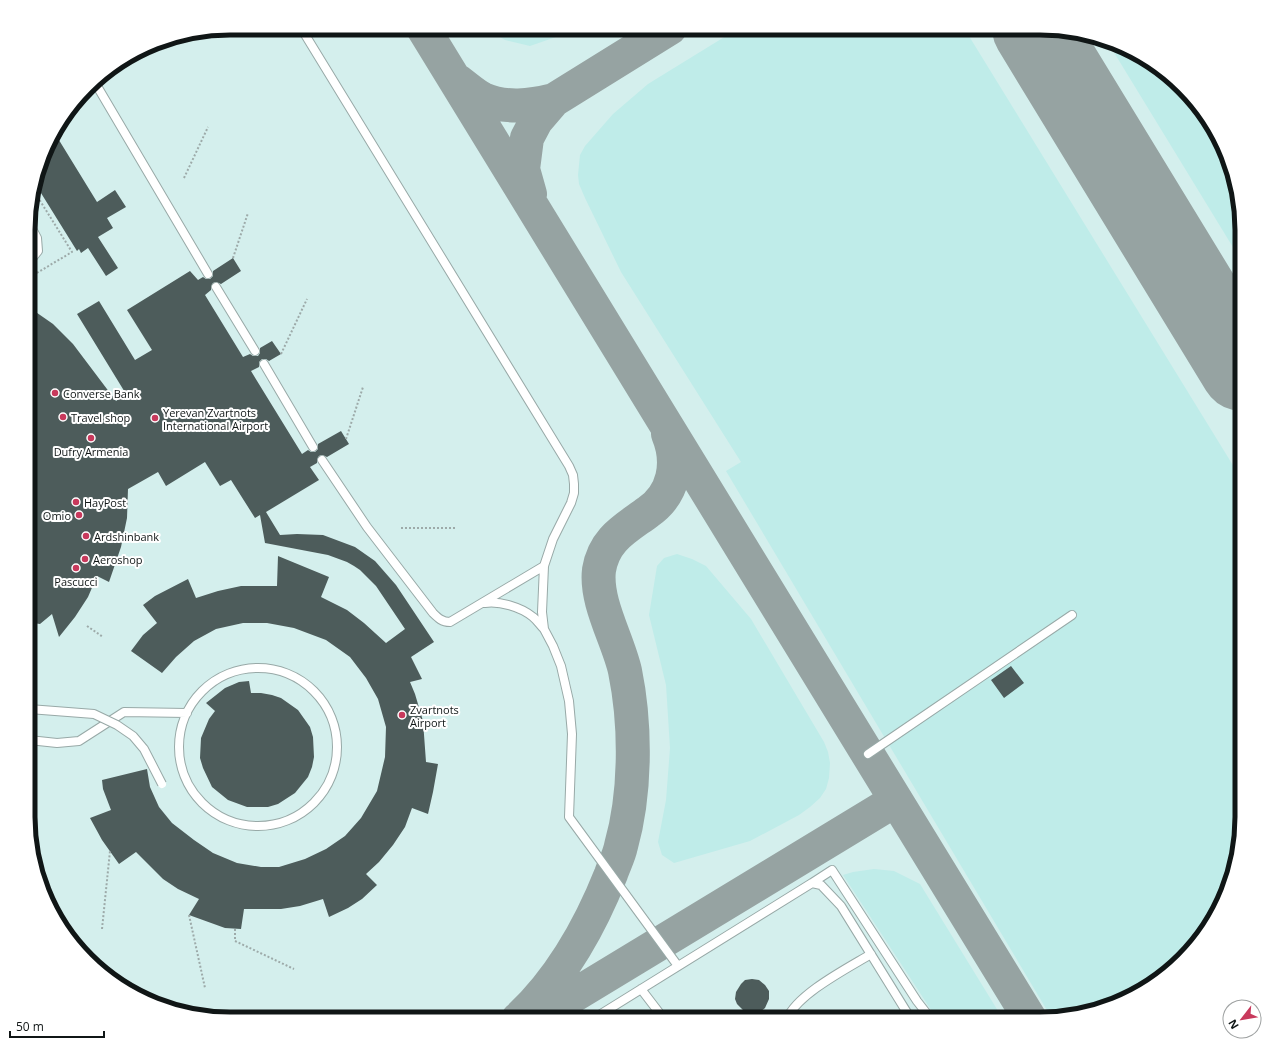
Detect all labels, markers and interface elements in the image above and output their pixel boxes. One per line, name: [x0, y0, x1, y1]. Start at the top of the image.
place label: Converse Bank: [63, 386, 140, 401]
marker: Converse Bank: [50, 388, 60, 398]
place label: Yerevan Zvartnots International Airport: [163, 405, 268, 433]
place label: Travel shop: [71, 410, 131, 425]
marker: Travel shop: [58, 412, 68, 422]
marker: Yerevan Zvartnots International Airport: [150, 413, 160, 423]
marker: Dufry Armenia: [86, 433, 96, 443]
place label: Dufry Armenia: [54, 444, 128, 459]
place label: HayPost: [84, 495, 126, 510]
marker: HayPost: [71, 497, 81, 507]
place label: Omio: [43, 508, 71, 523]
marker: Omio: [74, 510, 84, 520]
place label: Ardshinbank: [94, 529, 159, 544]
marker: Ardshinbank: [81, 531, 91, 541]
place label: Aeroshop: [93, 552, 143, 567]
marker: Aeroshop: [80, 554, 90, 564]
marker: Pascucci: [71, 563, 81, 573]
place label: Pascucci: [54, 574, 98, 589]
place label: Zvartnots Airport: [410, 702, 459, 730]
marker: Zvartnots Airport: [397, 710, 407, 720]
north arrow: [1222, 999, 1262, 1039]
scale bar: [10, 1013, 104, 1039]
text: N: [1224, 1017, 1242, 1032]
text: 50 m: [16, 1018, 44, 1035]

